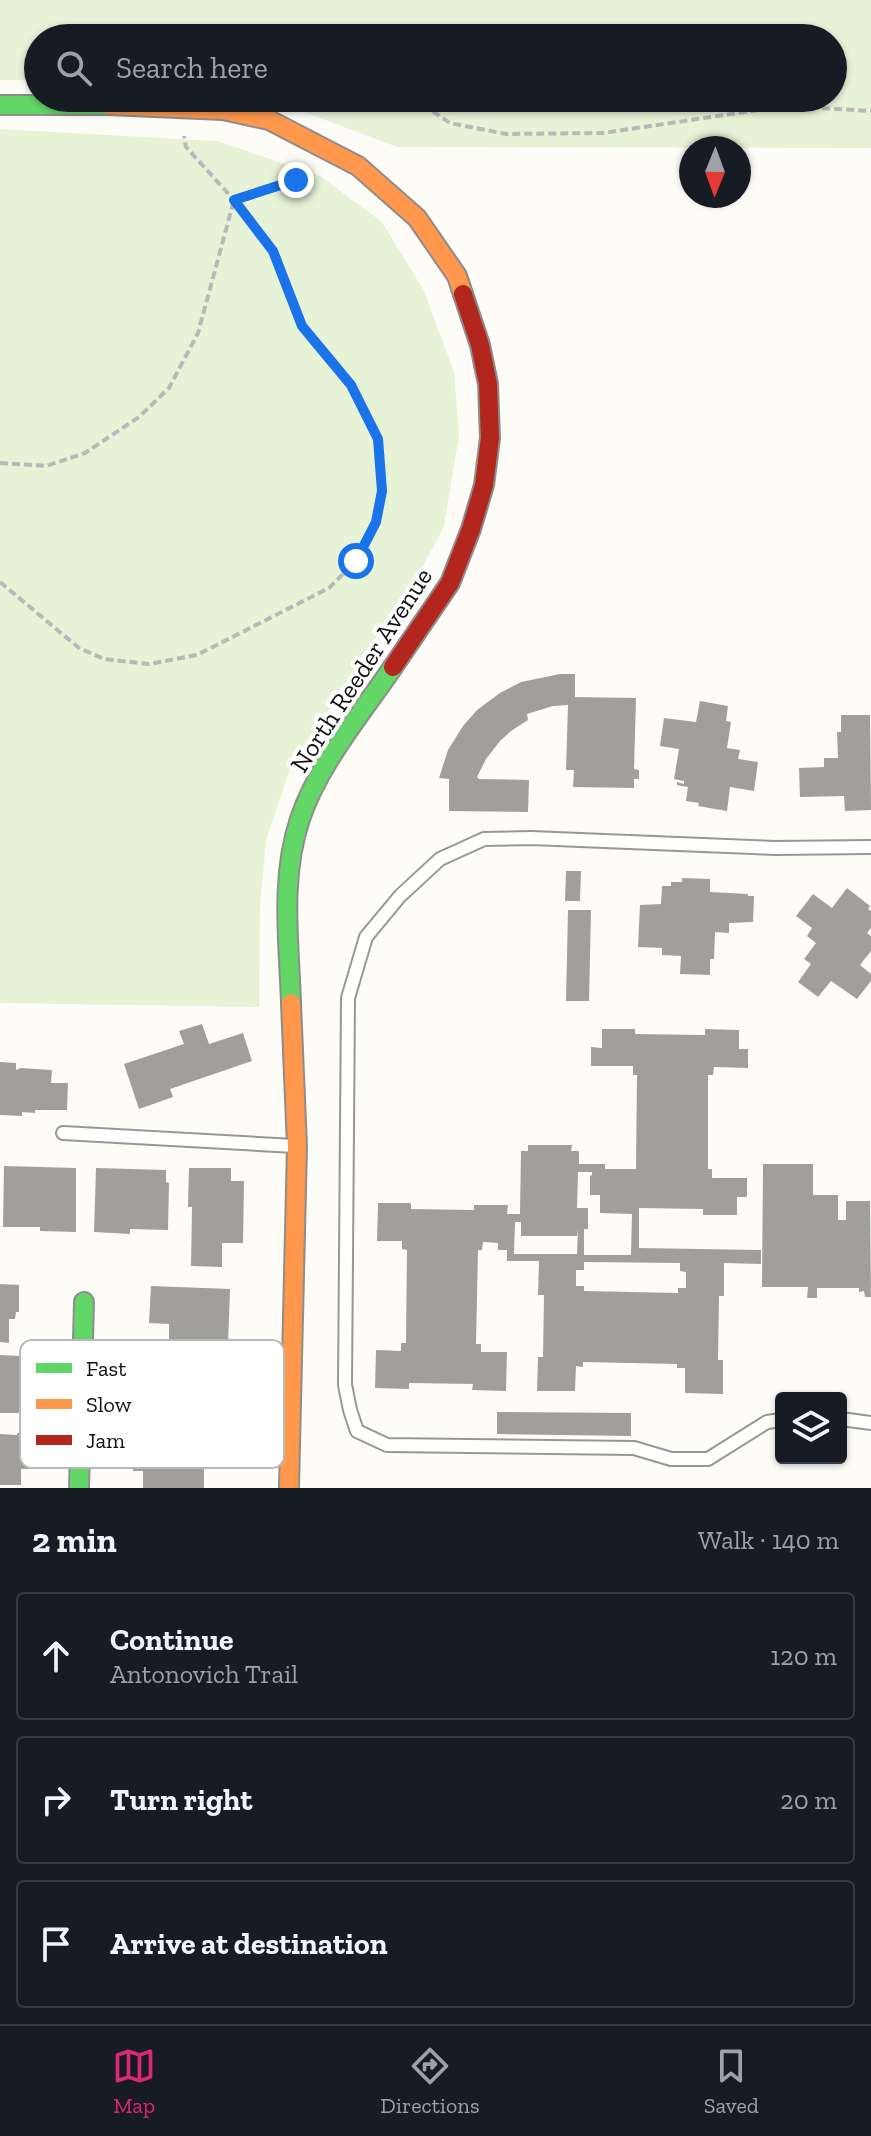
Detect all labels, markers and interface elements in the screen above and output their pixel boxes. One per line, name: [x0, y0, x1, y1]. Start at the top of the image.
search box: [24, 24, 847, 112]
icon: search: [52, 46, 96, 90]
text: Search here: [116, 50, 268, 86]
north arrow: [679, 136, 751, 208]
route end: [278, 162, 314, 198]
route start: [338, 543, 374, 579]
street label: North Reeder Avenue: [283, 562, 439, 778]
legend: [20, 1340, 284, 1468]
text: Fast: [86, 1355, 127, 1382]
text: Slow: [86, 1391, 132, 1418]
map controls: [775, 1392, 847, 1464]
button: layers: [775, 1392, 847, 1464]
text: Jam: [86, 1427, 125, 1454]
text: 2 min: [32, 1520, 117, 1561]
text: Walk · 140 m: [698, 1524, 839, 1556]
text: Continue: [110, 1622, 234, 1658]
icon: ahead: [34, 1634, 78, 1678]
text: 120 m: [770, 1640, 837, 1672]
text: Antonovich Trail: [110, 1658, 298, 1690]
icon: right: [34, 1778, 78, 1822]
text: Turn right: [110, 1782, 252, 1818]
text: 20 m: [780, 1784, 837, 1816]
icon: arrive: [34, 1922, 78, 1966]
text: Arrive at destination: [110, 1926, 387, 1962]
tab: Map: [112, 2044, 156, 2119]
tab: Directions: [380, 2044, 480, 2119]
tab: Saved: [704, 2044, 759, 2119]

